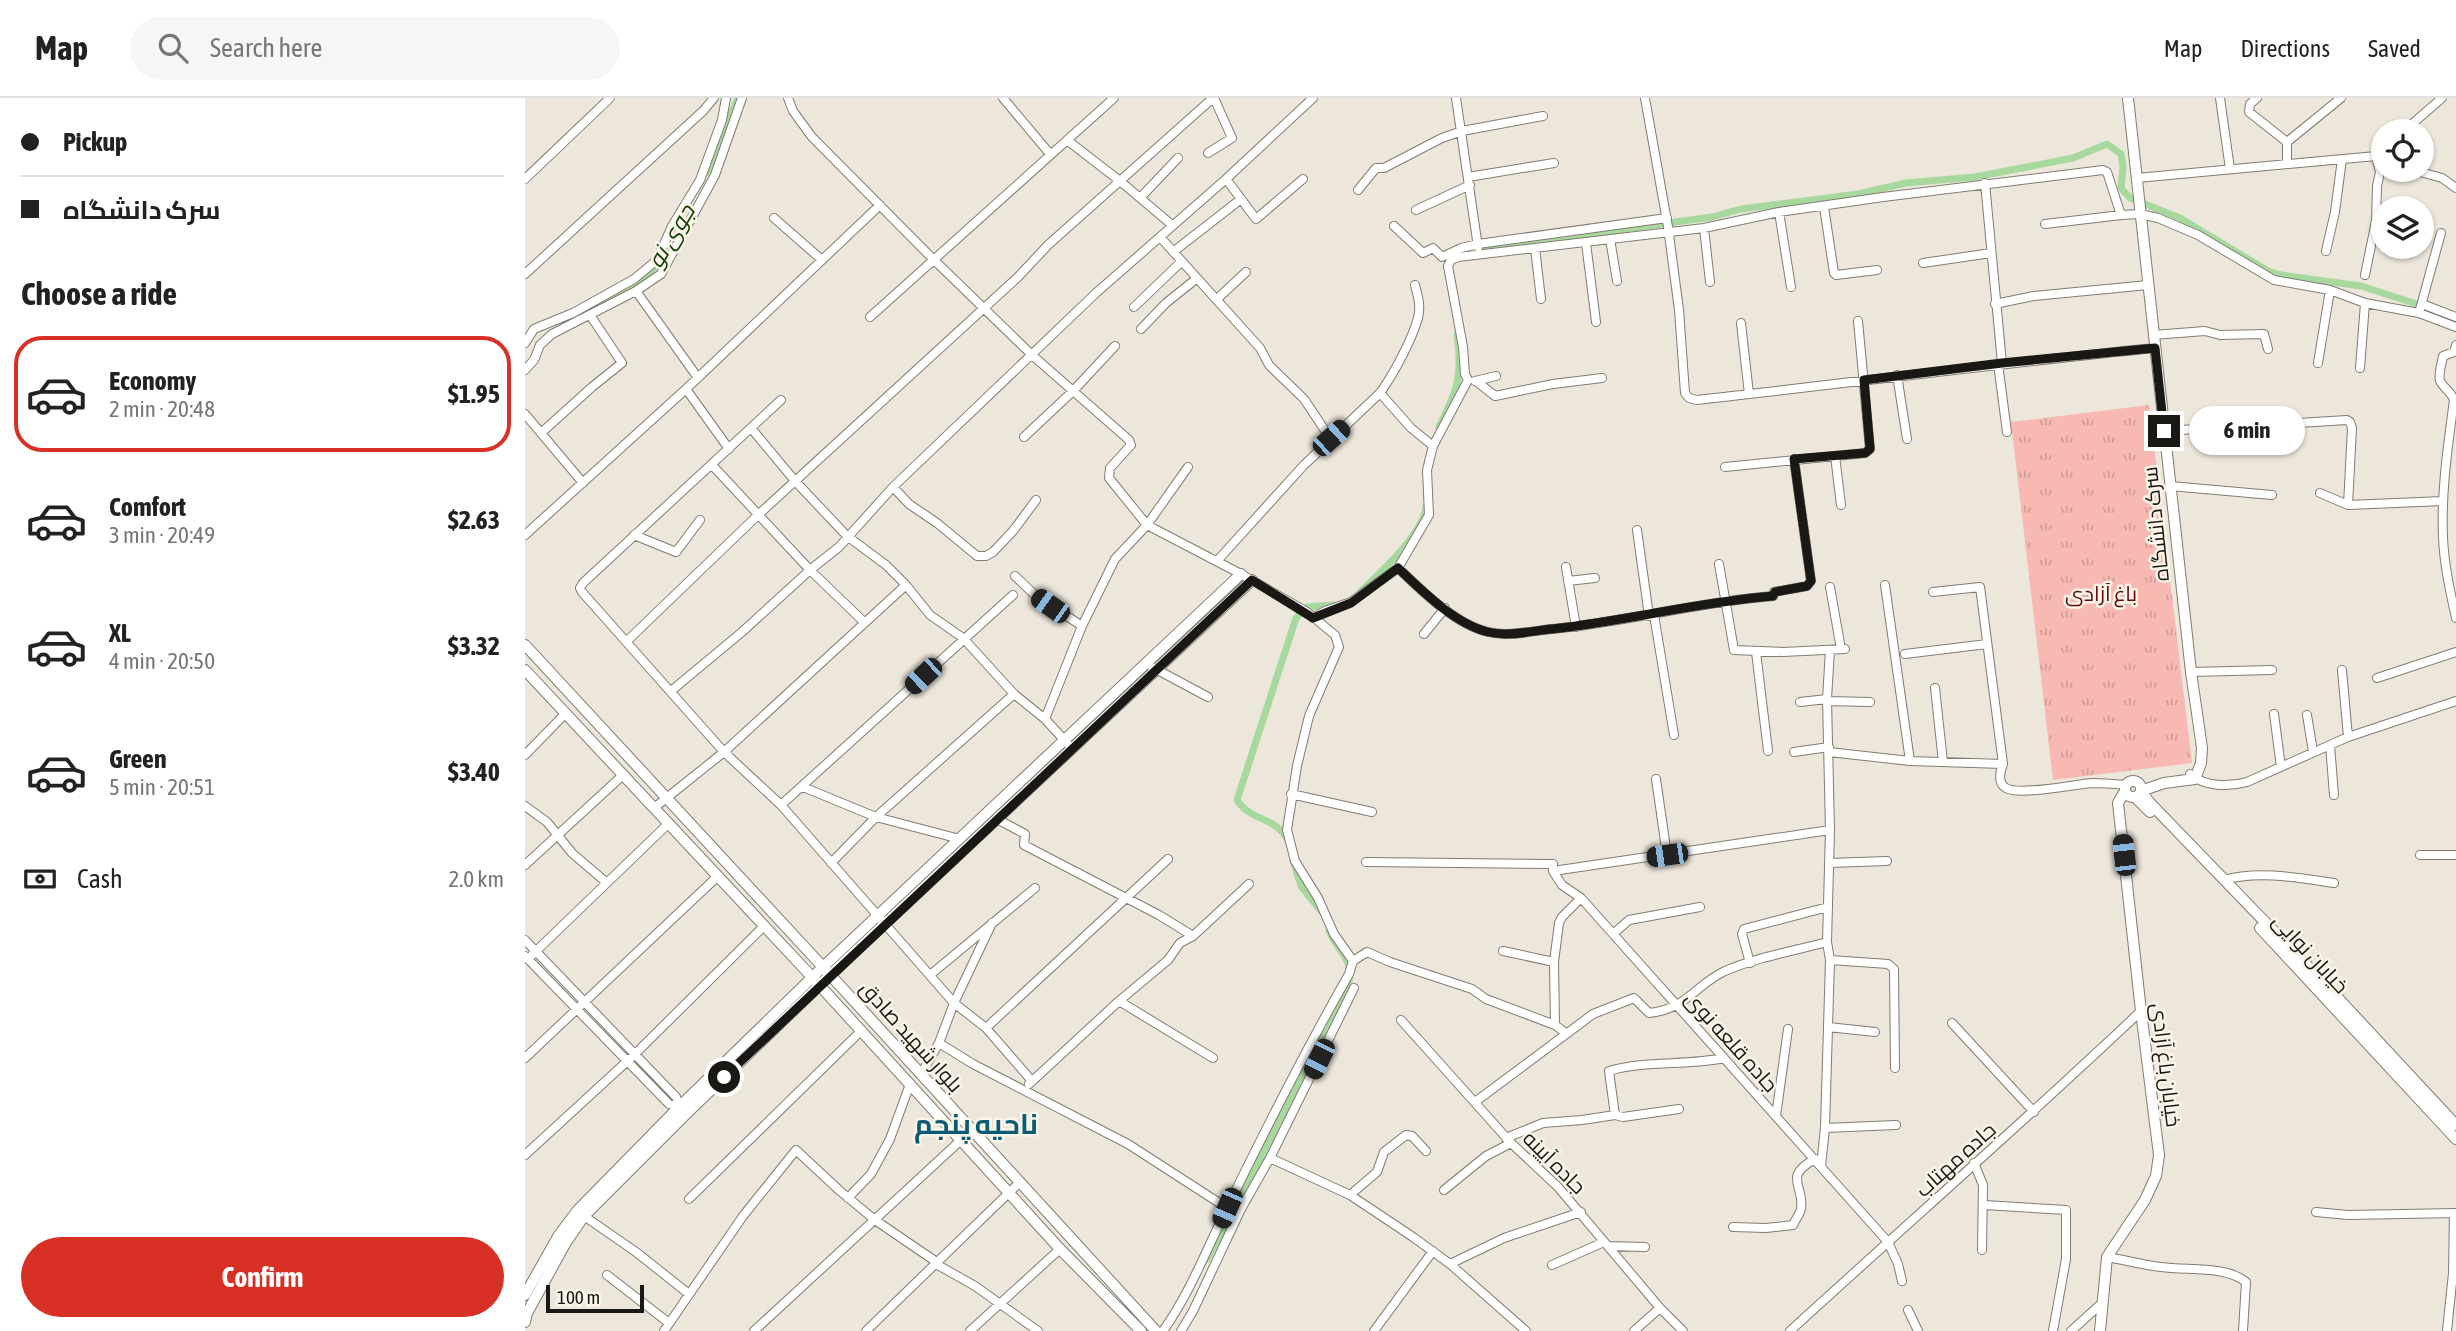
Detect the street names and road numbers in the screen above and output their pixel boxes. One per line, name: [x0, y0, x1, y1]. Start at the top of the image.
street label: سرک دانشگاه: [2137, 465, 2174, 583]
street label: خیابان نوایی: [2267, 908, 2354, 999]
street label: بلوار شهید صادق: [854, 975, 968, 1098]
street label: جاده قلعه نوی: [1679, 986, 1783, 1098]
street label: خیابان باغ آزادی: [2145, 1002, 2187, 1129]
street label: جاده مهتاب: [1910, 1117, 2001, 1203]
street label: جاده آیینه: [1519, 1126, 1591, 1198]

